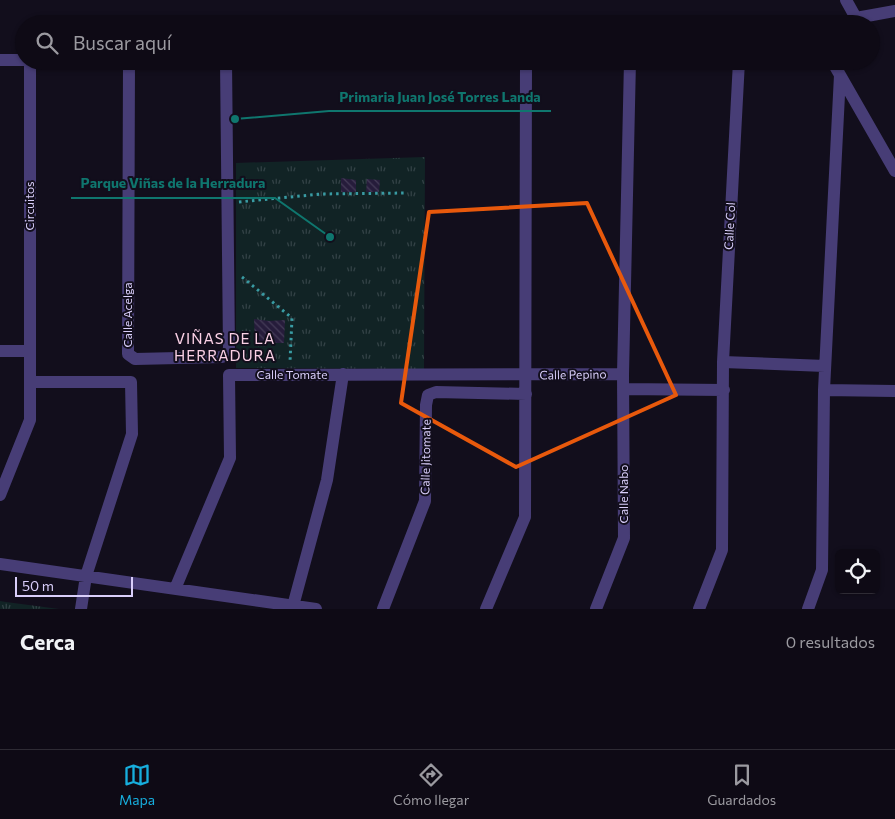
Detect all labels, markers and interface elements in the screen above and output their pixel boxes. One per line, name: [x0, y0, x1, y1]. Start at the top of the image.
search box: [15, 15, 880, 70]
icon: search: [33, 29, 61, 57]
text: Buscar aquí: [73, 31, 172, 54]
callout: Primaria Juan José Torres Landa: [329, 82, 551, 111]
text: Primaria Juan José Torres Landa: [339, 88, 541, 105]
callout: Parque Viñas de la Herradura: [71, 169, 275, 198]
text: Parque Viñas de la Herradura: [81, 174, 265, 191]
street label: Circuitos: [22, 182, 36, 230]
street label: Calle Col: [721, 202, 737, 250]
street label: Calle Acelga: [120, 282, 134, 348]
district label: VIÑAS DE LA HERRADURA: [174, 329, 276, 364]
street label: Calle Pepino: [539, 366, 607, 382]
street label: Calle Tomate: [256, 367, 328, 381]
street label: Calle Jitomate: [417, 419, 434, 495]
street label: Calle Nabo: [616, 465, 630, 523]
map controls: [835, 549, 880, 594]
button: locate: [835, 549, 880, 594]
scale bar: [15, 574, 132, 597]
text: 50 m: [22, 577, 54, 594]
text: Cerca: [20, 629, 75, 654]
text: 0 resultados: [786, 632, 875, 651]
tab: Mapa: [119, 761, 155, 808]
tab: Cómo llegar: [393, 761, 469, 808]
tab: Guardados: [707, 761, 776, 808]

